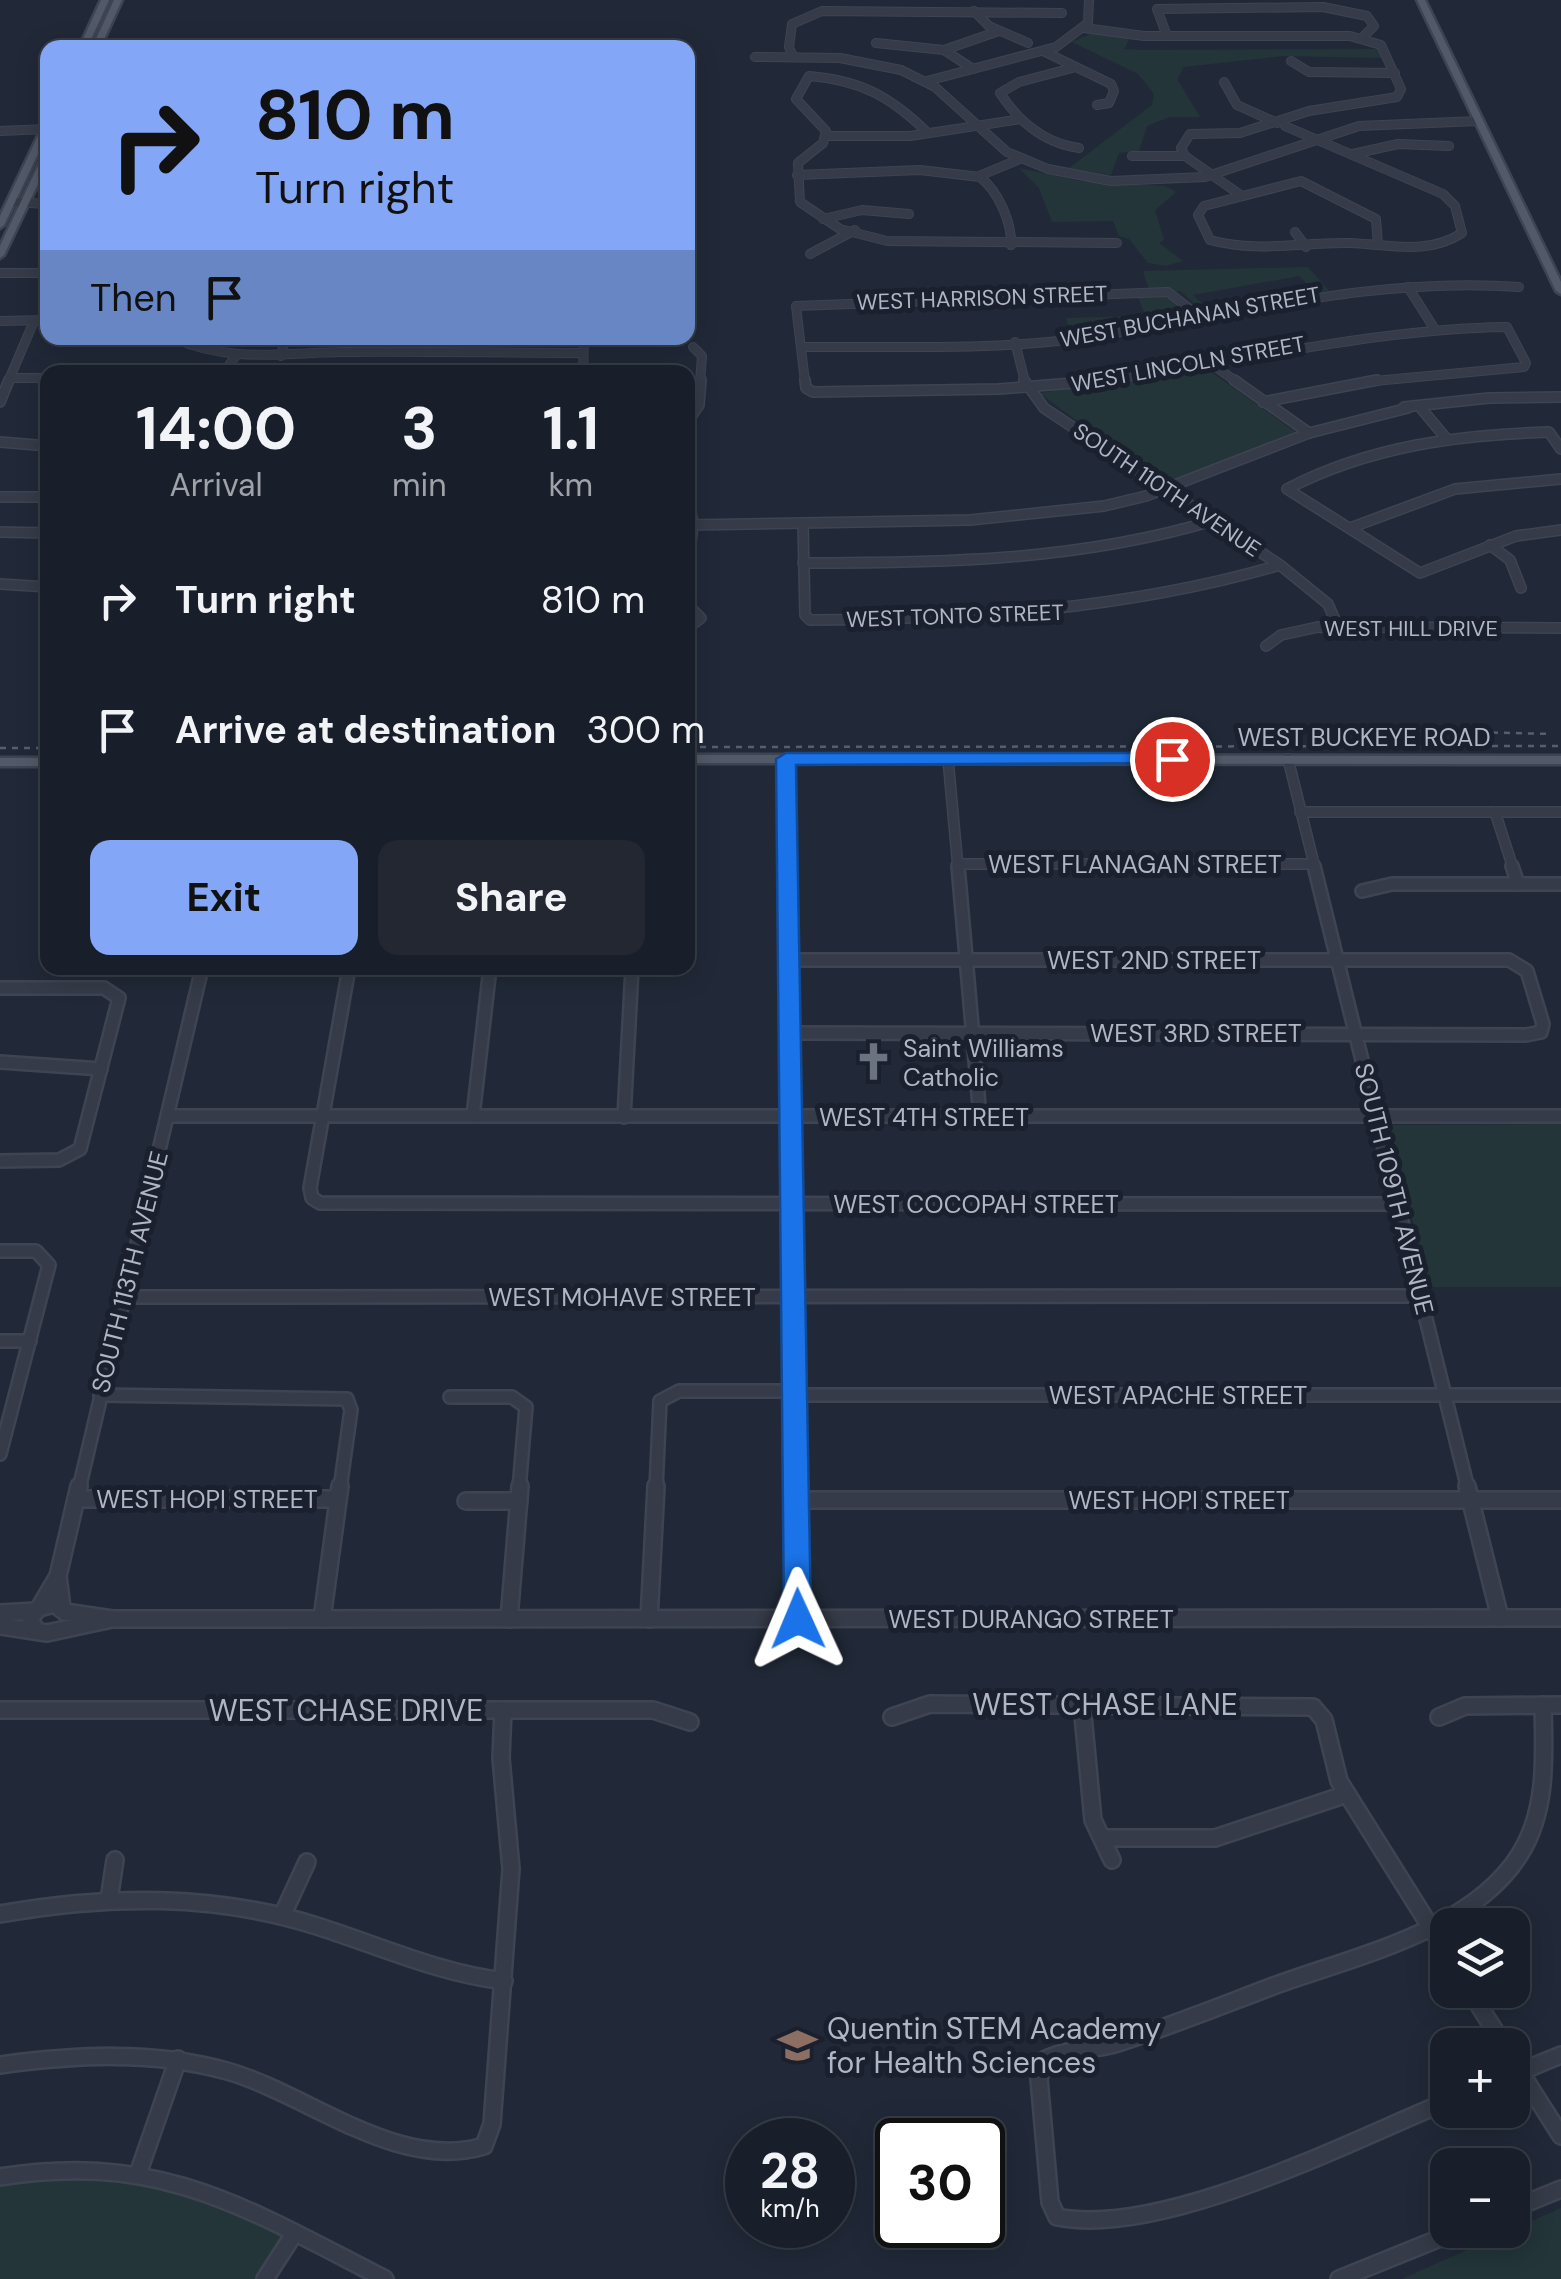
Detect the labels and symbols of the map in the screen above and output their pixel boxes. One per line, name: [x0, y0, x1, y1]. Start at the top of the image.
street label: WEST HARRISON STREET: [856, 279, 1108, 317]
street label: WEST BUCHANAN STREET: [1058, 280, 1322, 354]
street label: WEST LINCOLN STREET: [1069, 329, 1307, 399]
street label: SOUTH 110TH AVENUE: [1068, 416, 1266, 564]
street label: WEST TONTO STREET: [846, 598, 1064, 634]
street label: WEST HILL DRIVE: [1324, 614, 1498, 643]
pin: [1130, 717, 1215, 802]
street label: WEST BUCKEYE ROAD: [1237, 721, 1491, 754]
street label: WEST FLANAGAN STREET: [988, 848, 1282, 881]
street label: WEST 2ND STREET: [1047, 944, 1261, 977]
street label: WEST 3RD STREET: [1090, 1017, 1302, 1050]
place label: Saint Williams Catholic: [903, 1032, 1064, 1094]
church icon: Saint Williams Catholic: [852, 1041, 894, 1083]
street label: SOUTH 109TH AVENUE: [1347, 1060, 1441, 1318]
street label: WEST 4TH STREET: [819, 1101, 1029, 1134]
street label: SOUTH 113TH AVENUE: [84, 1148, 176, 1396]
street label: WEST COCOPAH STREET: [833, 1188, 1119, 1221]
street label: WEST MOHAVE STREET: [488, 1281, 756, 1314]
street label: WEST APACHE STREET: [1049, 1379, 1307, 1412]
street label: WEST HOPI STREET: [96, 1483, 318, 1516]
street label: WEST HOPI STREET: [1068, 1484, 1290, 1517]
position arrow: [746, 1567, 850, 1671]
street label: WEST DURANGO STREET: [888, 1603, 1174, 1636]
street label: WEST CHASE LANE: [972, 1685, 1238, 1724]
street label: WEST CHASE DRIVE: [209, 1691, 483, 1730]
place label: Quentin STEM Academy for Health Sciences: [827, 2009, 1161, 2082]
school or university icon: Quentin STEM Academy for Health Sciences: [776, 2024, 818, 2066]
speed limit sign: 30: [875, 2118, 1005, 2248]

